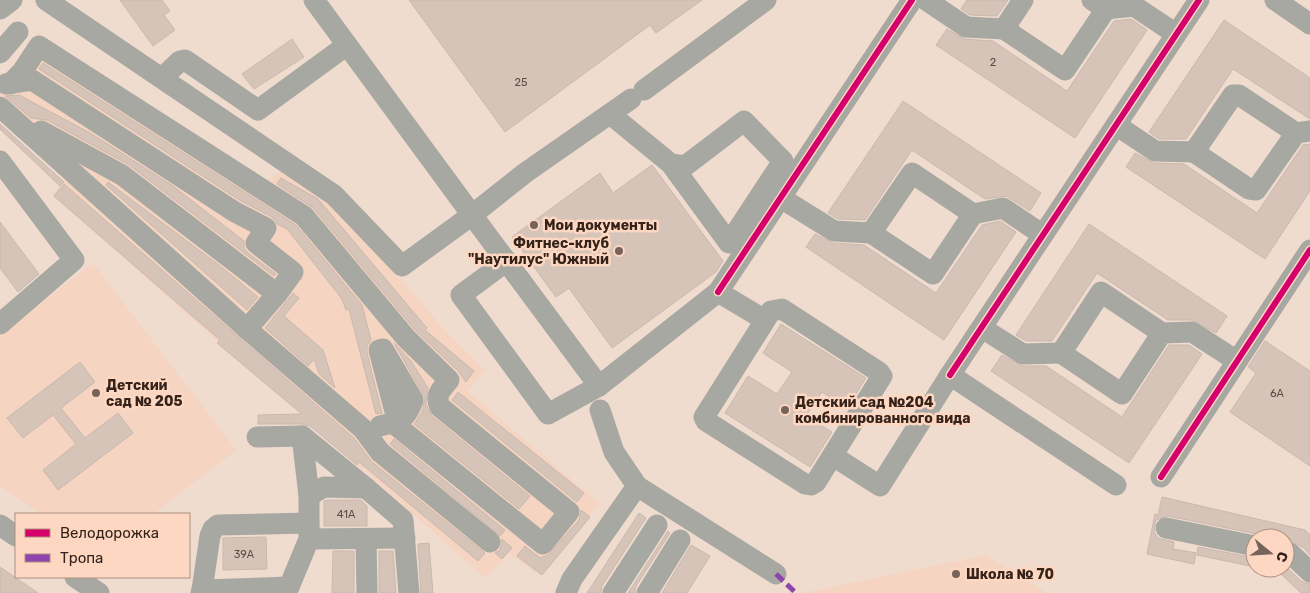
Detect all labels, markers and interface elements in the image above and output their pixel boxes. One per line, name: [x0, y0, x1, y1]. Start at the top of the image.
house number: 2: [990, 56, 996, 69]
house number: 25: [515, 76, 528, 89]
place label: Мои документы: [544, 217, 657, 234]
marker: Мои документы: [528, 219, 540, 231]
place label: Фитнес-клуб "Наутилус" Южный: [468, 235, 609, 268]
marker: Фитнес-клуб "Наутилус" Южный: [613, 245, 625, 257]
place label: Детский сад № 205: [106, 377, 182, 410]
marker: Детский сад № 205: [90, 387, 102, 399]
house number: 6А: [1270, 387, 1285, 400]
place label: Детский сад №204 комбинированного вида: [795, 394, 971, 427]
marker: Детский сад №204 комбинированного вида: [779, 404, 791, 416]
house number: 41А: [337, 508, 356, 521]
legend: [15, 513, 190, 578]
text: Велодорожка: [60, 524, 159, 542]
north arrow: [1245, 528, 1295, 578]
house number: 39А: [234, 548, 255, 561]
text: Тропа: [60, 549, 103, 567]
text: С: [1272, 550, 1291, 564]
place label: Школа № 70: [966, 566, 1054, 583]
marker: Школа № 70: [950, 568, 962, 580]

